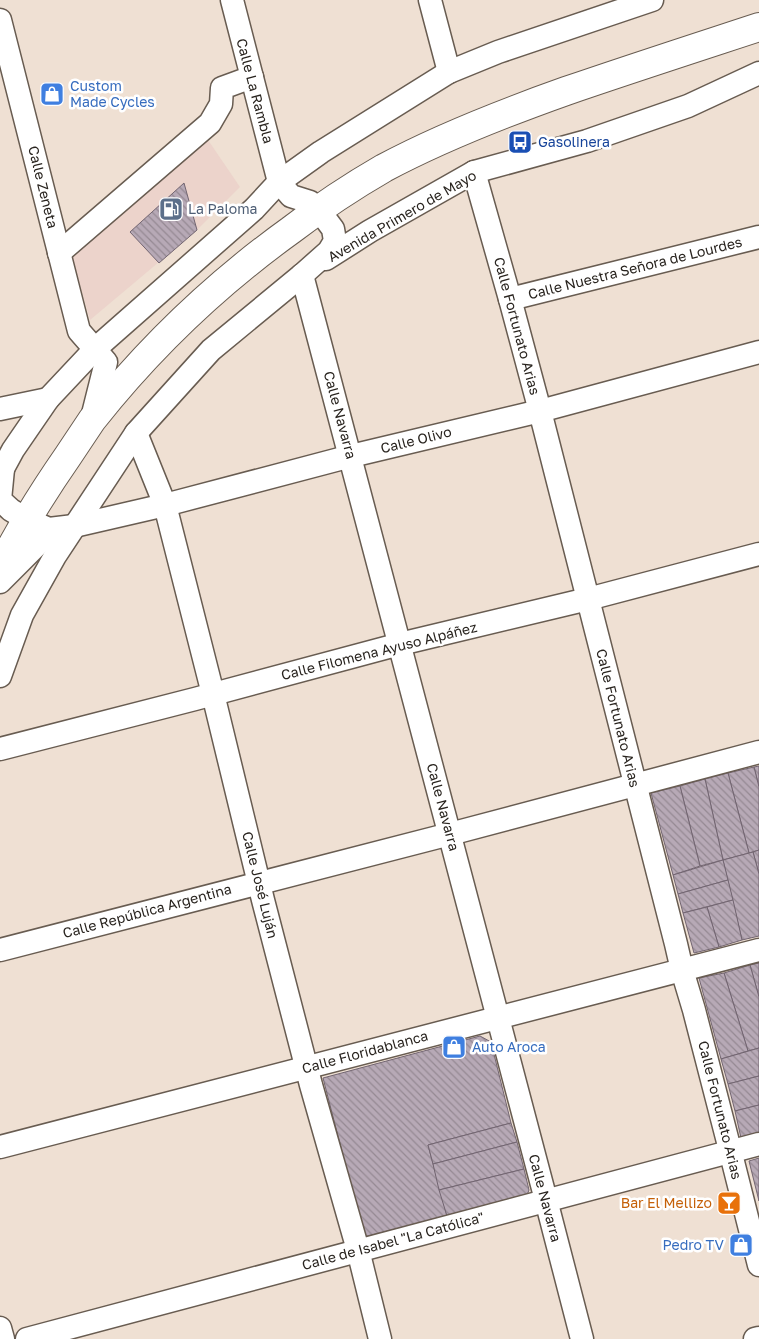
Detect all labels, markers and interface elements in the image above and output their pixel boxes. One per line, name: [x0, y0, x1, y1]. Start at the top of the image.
street label: Calle La Rambla: [233, 36, 278, 145]
place label: Custom Made Cycles: [70, 77, 155, 110]
shop icon: Custom Made Cycles: [39, 81, 65, 107]
bus stop icon: Gasolinera: [507, 129, 533, 155]
place label: Gasolinera: [538, 133, 610, 150]
street label: Calle Zeneta: [25, 144, 62, 230]
street label: Avenida Primero de Mayo: [325, 166, 479, 265]
fuel station icon: La Paloma: [158, 196, 184, 222]
place label: La Paloma: [188, 200, 258, 217]
street label: Calle Nuestra Señora de Lourdes: [526, 233, 744, 302]
street label: Calle Fortunato Arias: [491, 255, 544, 397]
street label: Calle Navarra: [321, 369, 360, 461]
street label: Calle Olivo: [379, 423, 453, 457]
street label: Calle Filomena Ayuso Alpáñez: [279, 618, 479, 683]
street label: Calle Fortunato Arias: [593, 647, 644, 789]
street label: Calle Navarra: [424, 761, 463, 853]
street label: Calle José Luján: [239, 830, 282, 940]
street label: Calle República Argentina: [61, 880, 233, 941]
street label: Calle Floridablanca: [300, 1027, 430, 1077]
shop icon: Auto Aroca: [441, 1034, 467, 1060]
place label: Auto Aroca: [472, 1038, 546, 1055]
street label: Calle Fortunato Arias: [695, 1039, 746, 1181]
street label: Calle Navarra: [526, 1152, 565, 1244]
bar icon: Bar El Mellizo: [716, 1190, 742, 1216]
place label: Bar El Mellizo: [621, 1194, 712, 1211]
street label: Calle de Isabel "La Católica": [300, 1208, 486, 1273]
shop icon: Pedro TV: [728, 1232, 754, 1258]
place label: Pedro TV: [663, 1236, 725, 1253]

